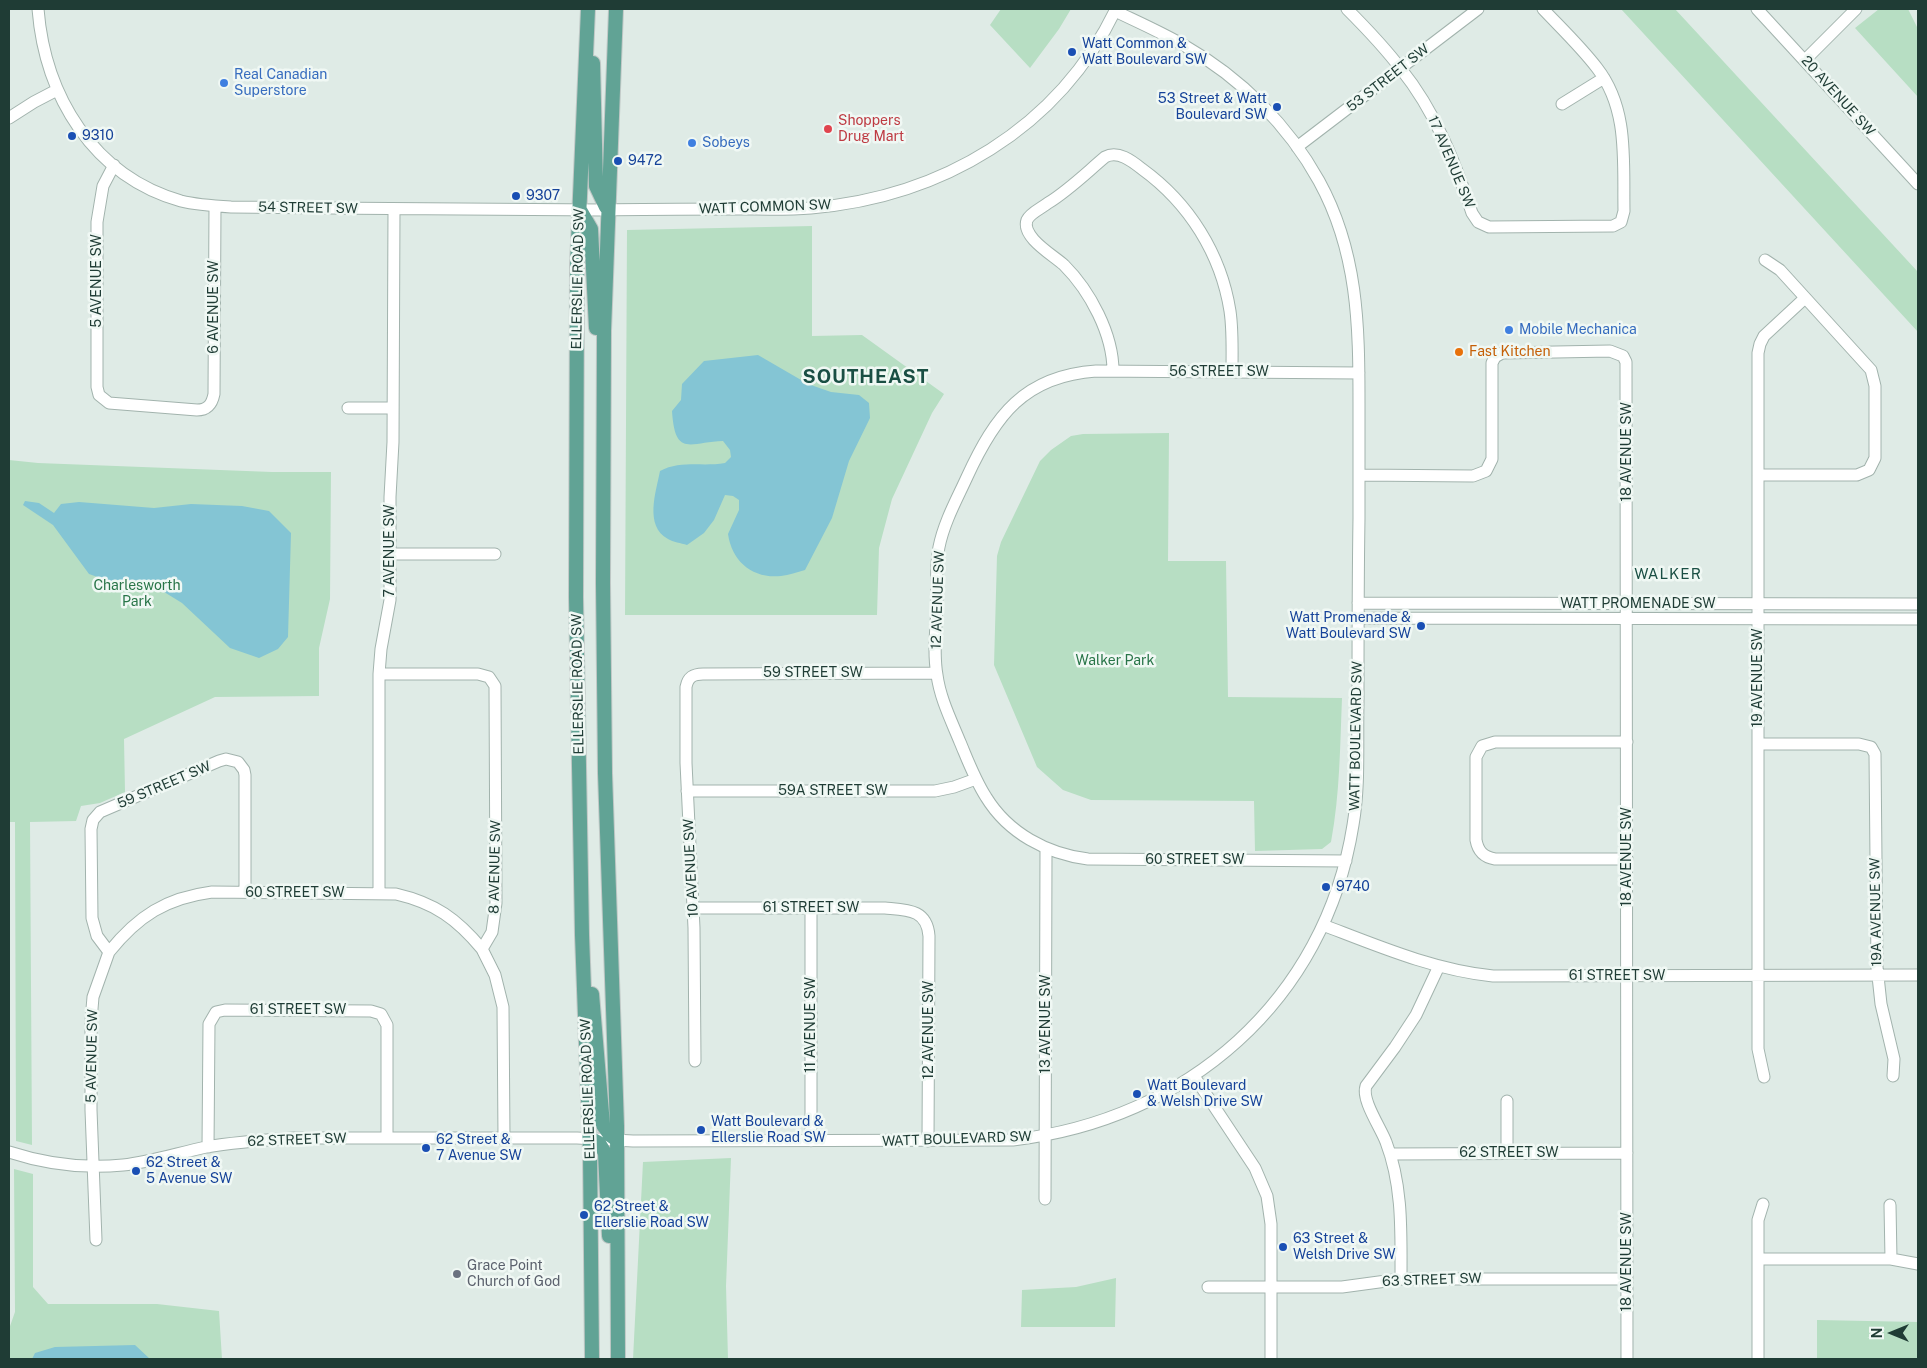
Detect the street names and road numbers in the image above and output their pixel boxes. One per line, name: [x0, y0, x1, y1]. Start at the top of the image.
street label: 53 STREET SW: [1343, 41, 1433, 115]
street label: 20 AVENUE SW: [1798, 53, 1878, 139]
street label: 17 AVENUE SW: [1424, 113, 1478, 211]
street label: WATT COMMON SW: [699, 196, 831, 218]
street label: 54 STREET SW: [258, 199, 358, 217]
street label: ELLERSLIE ROAD SW: [568, 208, 588, 350]
street label: 5 AVENUE SW: [89, 234, 105, 328]
street label: 6 AVENUE SW: [206, 260, 222, 354]
street label: 56 STREET SW: [1169, 364, 1269, 380]
street label: 18 AVENUE SW: [1619, 402, 1635, 502]
street label: 7 AVENUE SW: [382, 504, 398, 598]
street label: 12 AVENUE SW: [928, 550, 948, 650]
street label: WATT PROMENADE SW: [1560, 596, 1716, 612]
street label: ELLERSLIE ROAD SW: [568, 613, 588, 755]
street label: 19 AVENUE SW: [1750, 628, 1766, 728]
street label: WATT BOULEVARD SW: [1346, 661, 1366, 811]
street label: 59 STREET SW: [763, 665, 863, 681]
street label: 59 STREET SW: [115, 758, 213, 812]
street label: 59A STREET SW: [778, 783, 888, 799]
street label: 18 AVENUE SW: [1619, 807, 1635, 907]
street label: 10 AVENUE SW: [680, 818, 702, 918]
street label: 8 AVENUE SW: [486, 820, 504, 914]
street label: 60 STREET SW: [1145, 852, 1245, 868]
street label: 19A AVENUE SW: [1867, 857, 1885, 967]
street label: 60 STREET SW: [245, 885, 345, 901]
street label: 61 STREET SW: [763, 900, 859, 916]
street label: 61 STREET SW: [1569, 968, 1665, 984]
street label: 13 AVENUE SW: [1038, 974, 1054, 1074]
street label: 11 AVENUE SW: [803, 977, 819, 1073]
street label: 12 AVENUE SW: [921, 981, 937, 1079]
street label: 61 STREET SW: [250, 1002, 346, 1018]
street label: 5 AVENUE SW: [83, 1009, 101, 1103]
street label: ELLERSLIE ROAD SW: [577, 1018, 599, 1160]
street label: WATT BOULEVARD SW: [882, 1128, 1032, 1150]
street label: 62 STREET SW: [247, 1130, 347, 1150]
street label: 62 STREET SW: [1459, 1145, 1559, 1161]
street label: 18 AVENUE SW: [1619, 1212, 1635, 1312]
street label: 63 STREET SW: [1382, 1270, 1482, 1290]

